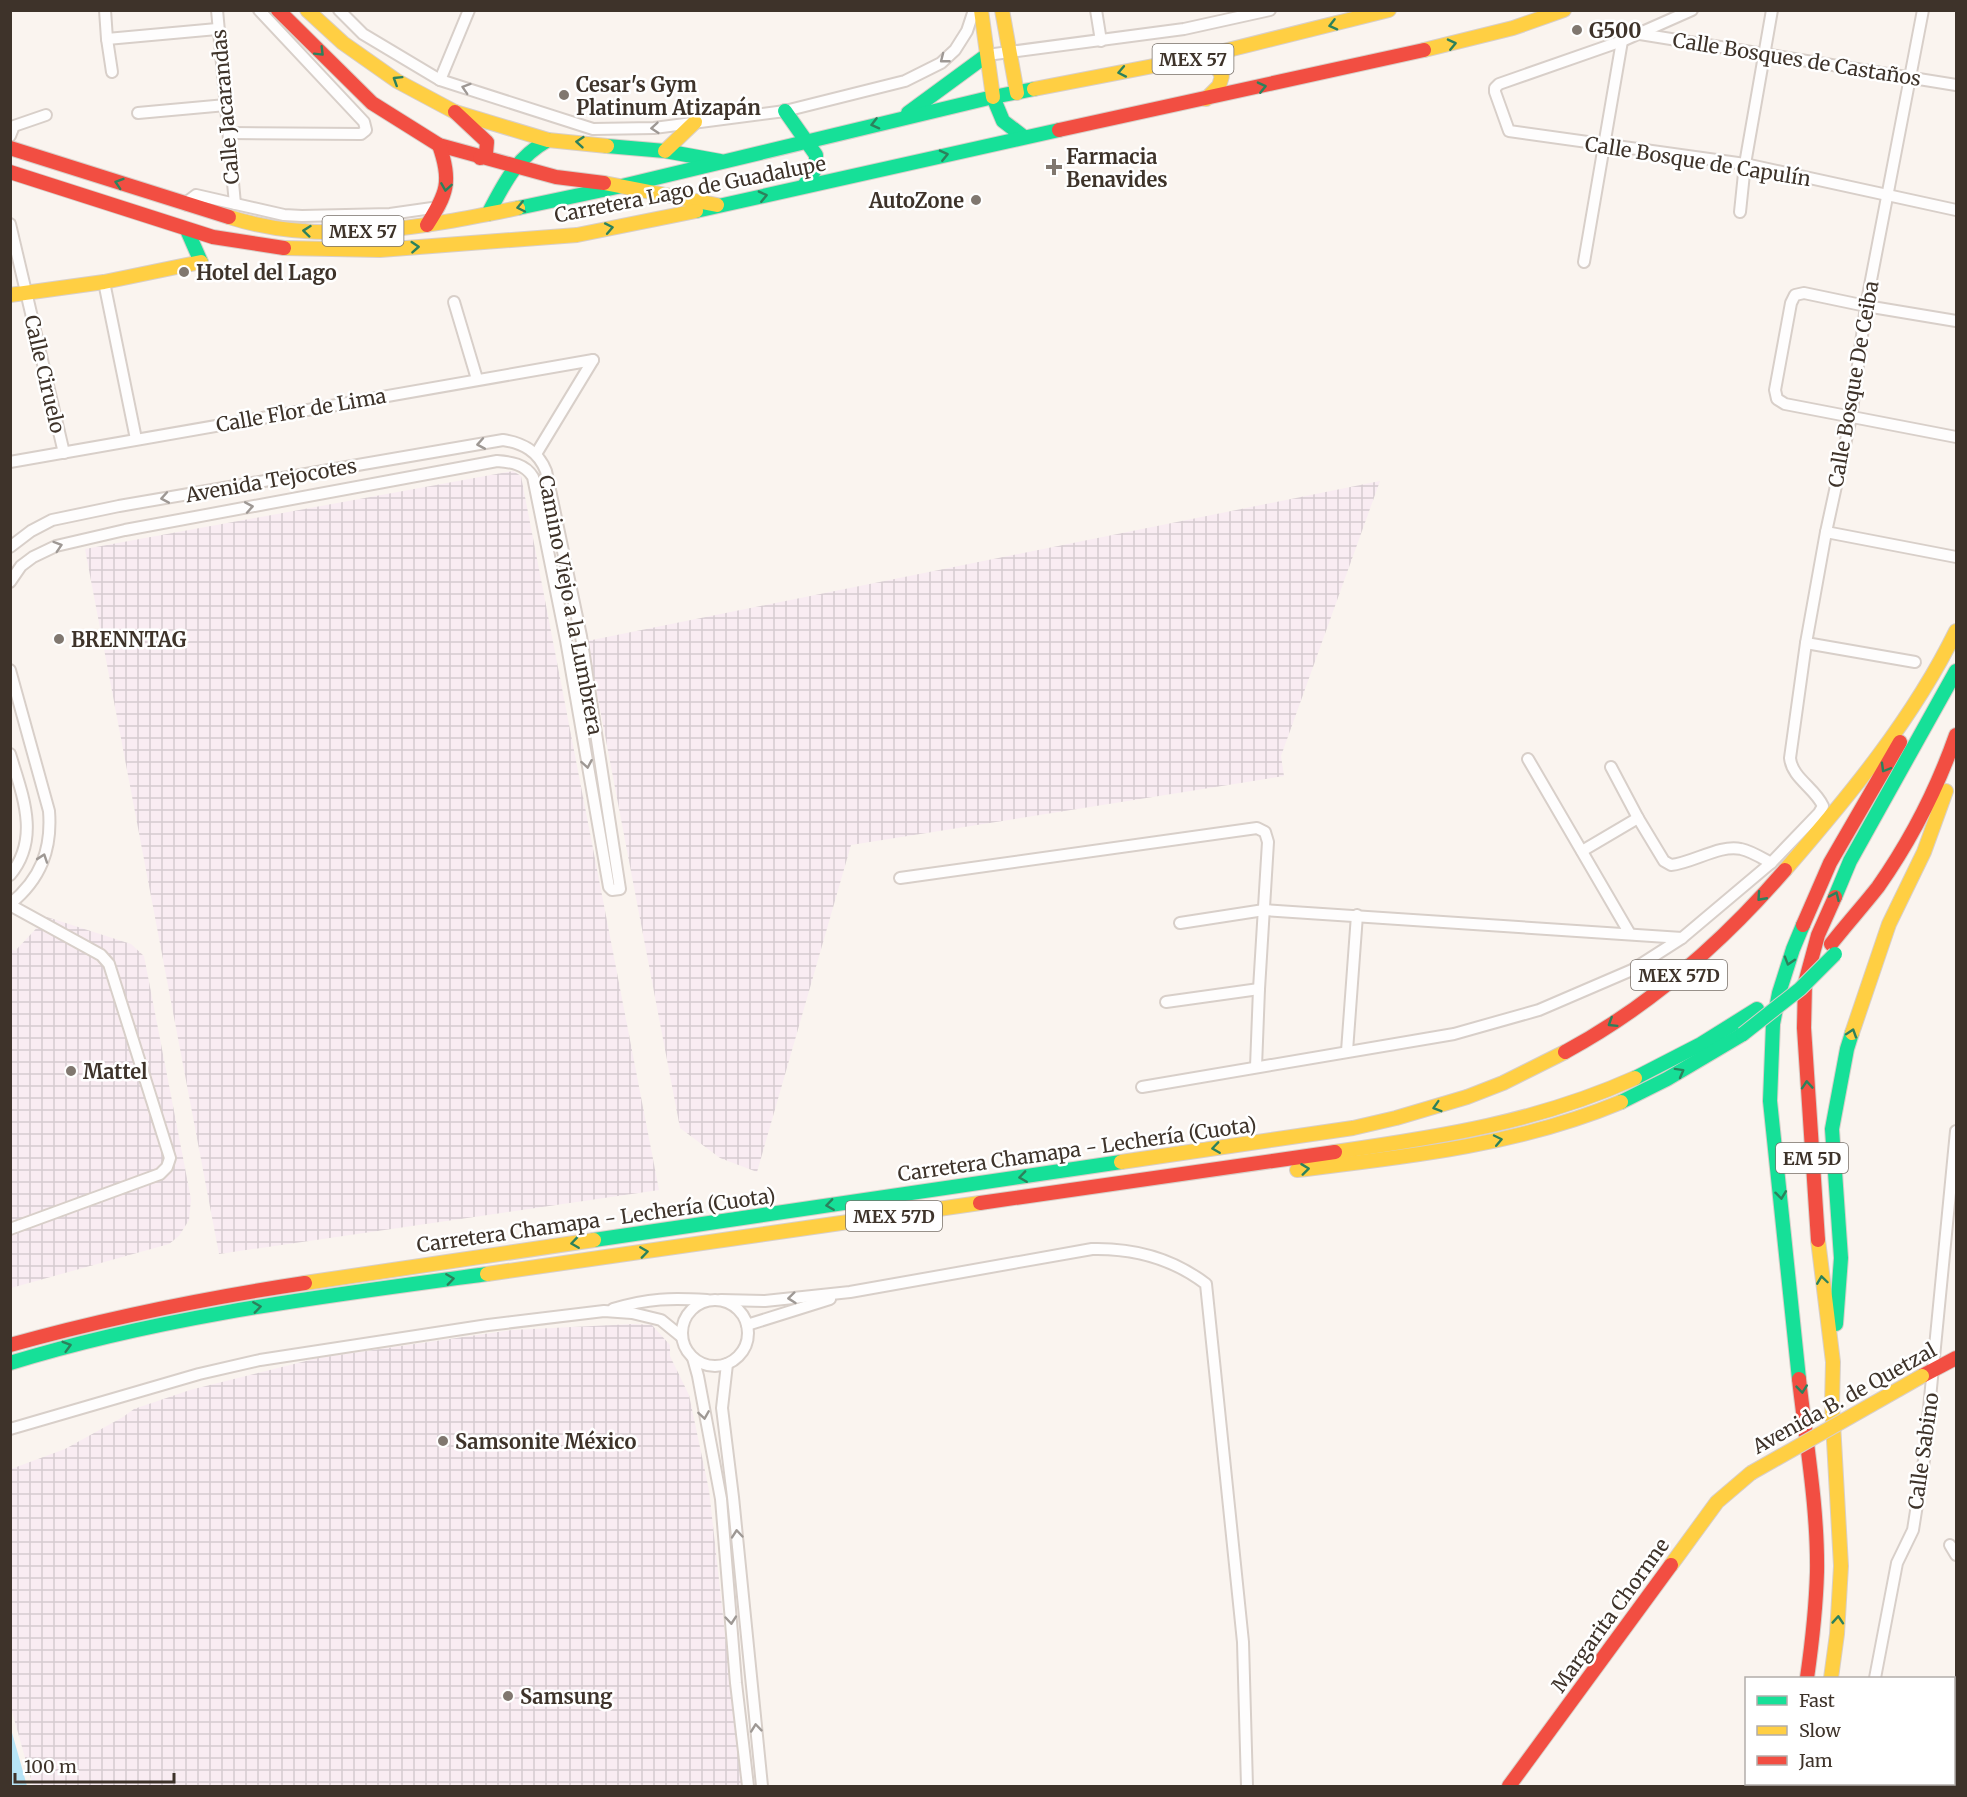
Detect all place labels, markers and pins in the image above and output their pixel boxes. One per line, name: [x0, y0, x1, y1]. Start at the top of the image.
place label: G500: [1589, 18, 1642, 43]
marker: G500: [1570, 23, 1584, 37]
place label: Cesar's Gym Platinum Atizapán: [576, 72, 761, 120]
marker: Cesar's Gym Platinum Atizapán: [557, 88, 571, 102]
place label: Farmacia Benavides: [1066, 144, 1168, 192]
marker: Farmacia Benavides: [1047, 160, 1061, 174]
place label: AutoZone: [868, 188, 964, 213]
marker: AutoZone: [969, 193, 983, 207]
place label: Hotel del Lago: [196, 260, 337, 285]
marker: Hotel del Lago: [177, 265, 191, 279]
place label: BRENNTAG: [71, 627, 187, 652]
marker: BRENNTAG: [52, 632, 66, 646]
place label: Mattel: [83, 1059, 148, 1084]
marker: Mattel: [64, 1064, 78, 1078]
place label: Samsonite México: [455, 1429, 636, 1454]
marker: Samsonite México: [436, 1434, 450, 1448]
place label: Samsung: [520, 1684, 613, 1709]
marker: Samsung: [501, 1689, 515, 1703]

